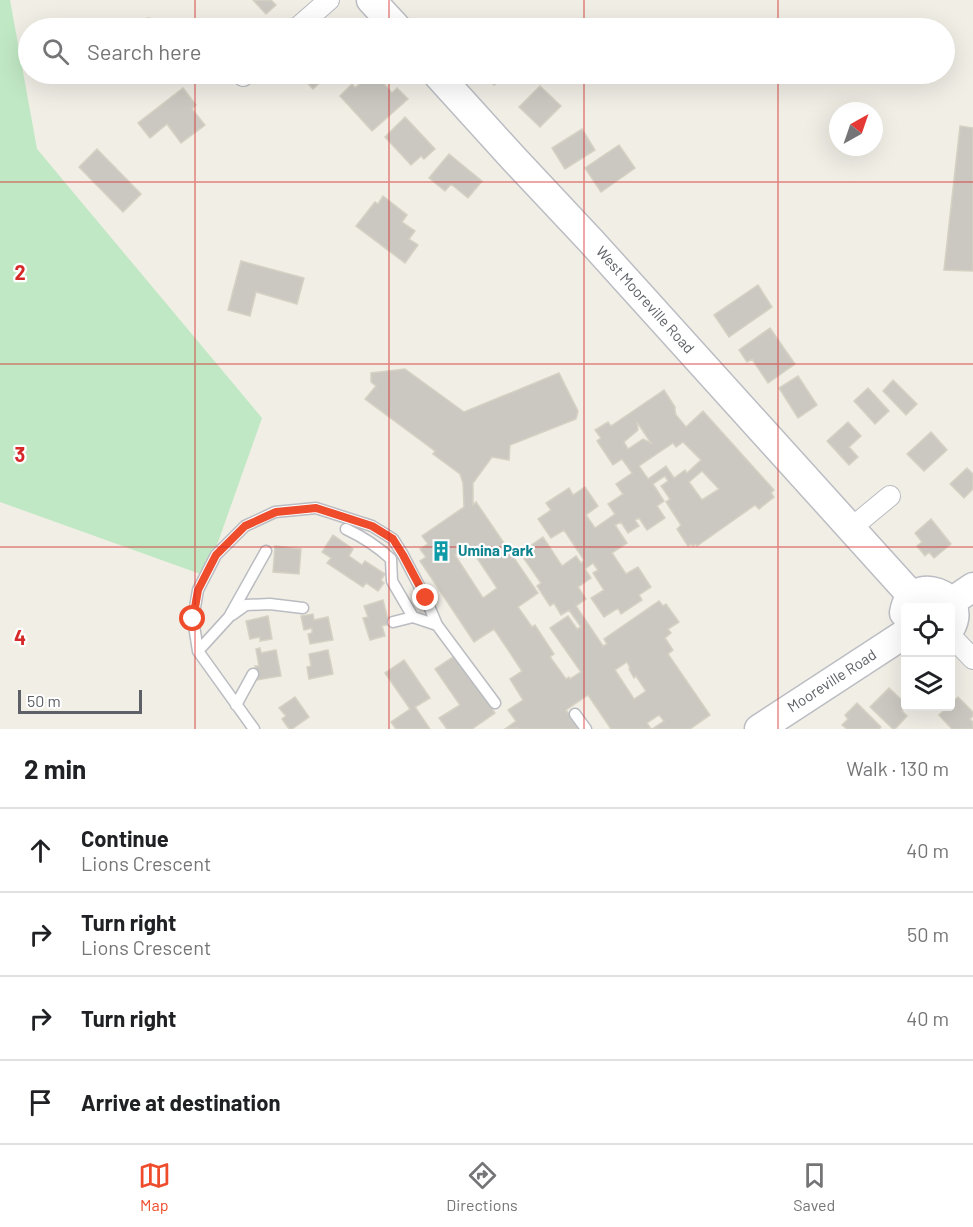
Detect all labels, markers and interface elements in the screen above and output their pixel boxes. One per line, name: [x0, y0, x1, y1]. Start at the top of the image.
search box: [18, 18, 955, 84]
icon: search: [39, 35, 72, 68]
text: Search here: [87, 38, 201, 64]
north arrow: [829, 102, 883, 156]
street label: West Mooreville Road: [593, 242, 699, 357]
text: 2: [14, 260, 26, 284]
text: 3: [15, 442, 25, 466]
building icon: Umina Park: [429, 539, 453, 563]
place label: Umina Park: [458, 541, 533, 559]
route end: [412, 584, 438, 610]
map controls: [901, 603, 955, 711]
button: locate: [901, 603, 955, 657]
route start: [179, 605, 205, 631]
text: 4: [14, 625, 26, 649]
street label: Mooreville Road: [784, 645, 879, 716]
button: layers: [901, 657, 955, 711]
scale bar: [18, 687, 142, 714]
text: 50 m: [27, 691, 61, 710]
text: 2 min: [24, 753, 86, 784]
text: Walk · 130 m: [846, 756, 949, 780]
text: Continue: [81, 825, 169, 851]
icon: ahead: [24, 834, 57, 867]
text: 40 m: [906, 838, 949, 862]
text: Lions Crescent: [81, 851, 211, 875]
text: Turn right: [81, 909, 176, 935]
icon: right: [24, 918, 57, 951]
text: 50 m: [907, 922, 949, 946]
text: Lions Crescent: [81, 935, 211, 959]
icon: right: [24, 1002, 57, 1035]
text: Turn right: [81, 1005, 176, 1031]
text: 40 m: [906, 1006, 949, 1030]
icon: arrive: [24, 1086, 57, 1119]
text: Arrive at destination: [81, 1089, 280, 1115]
tab: Map: [138, 1159, 171, 1214]
tab: Directions: [446, 1159, 518, 1214]
tab: Saved: [793, 1159, 835, 1214]

